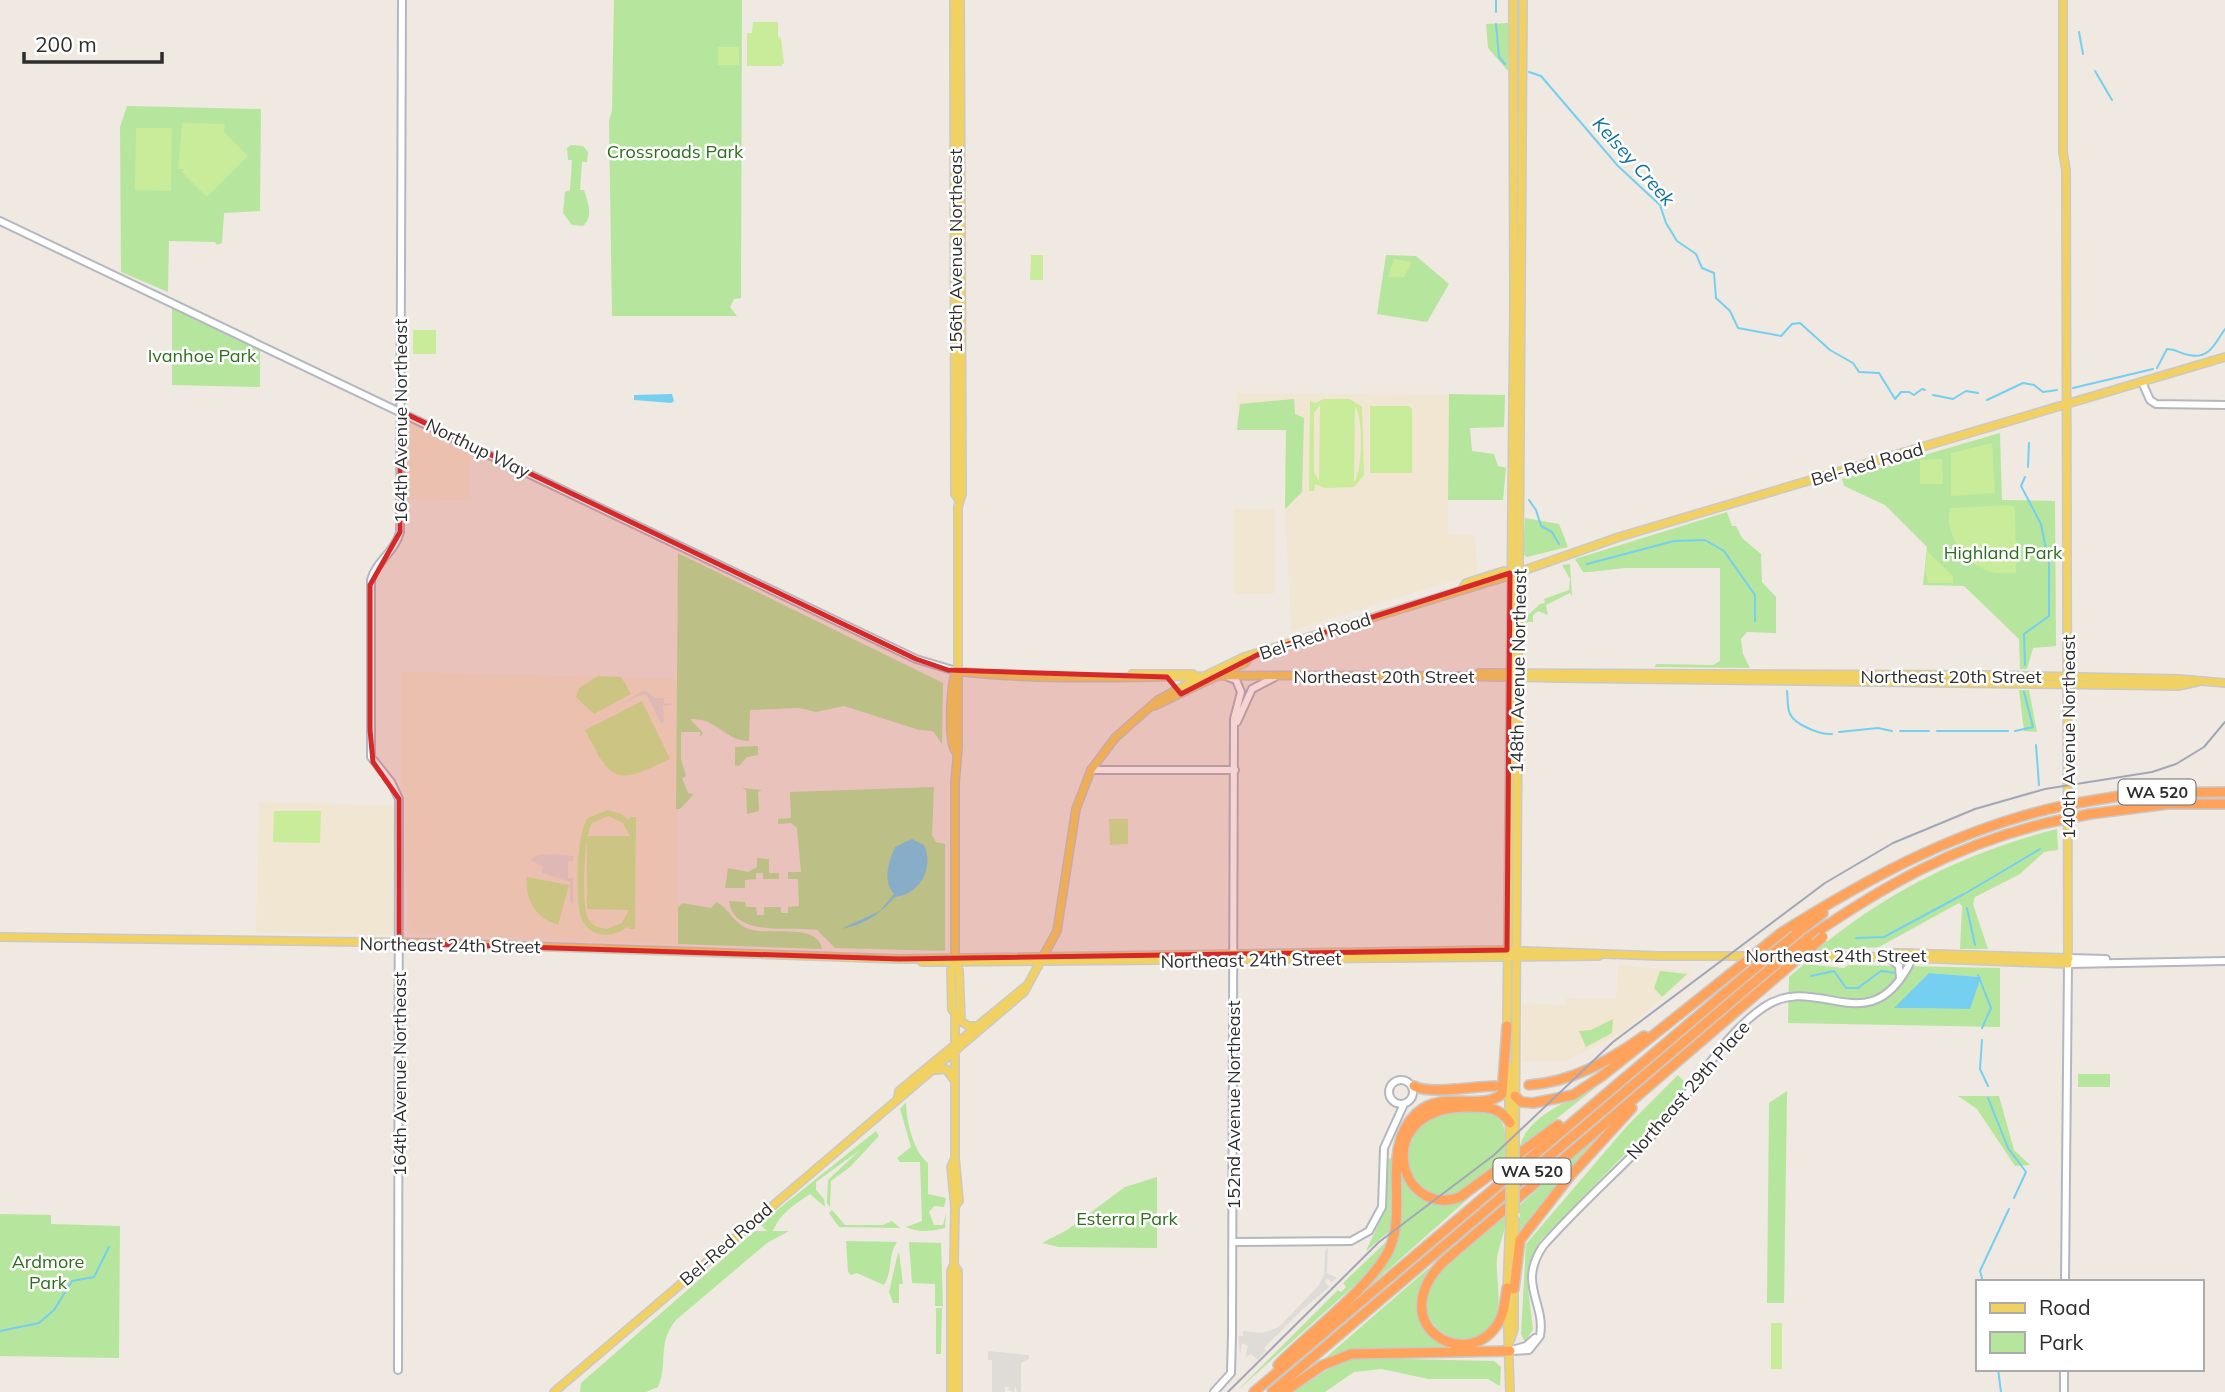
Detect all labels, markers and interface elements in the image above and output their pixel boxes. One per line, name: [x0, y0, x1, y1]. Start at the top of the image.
scale bar: [24, 21, 163, 65]
text: 200 m: [35, 31, 97, 57]
water label: Kelsey Creek: [1588, 111, 1681, 211]
park label: Crossroads Park: [607, 140, 744, 163]
street label: 156th Avenue Northeast: [944, 149, 967, 353]
street label: 164th Avenue Northeast: [389, 319, 412, 523]
park label: Ivanhoe Park: [148, 344, 257, 367]
street label: Northup Way: [422, 413, 534, 483]
street label: Bel-Red Road: [1808, 437, 1926, 491]
park label: Highland Park: [1944, 541, 2063, 564]
street label: 148th Avenue Northeast: [1505, 568, 1531, 774]
street label: Bel-Red Road: [1256, 607, 1374, 665]
street label: 140th Avenue Northeast: [2057, 635, 2080, 839]
street label: Northeast 20th Street: [1294, 665, 1474, 688]
street label: Northeast 20th Street: [1861, 665, 2041, 688]
road number: WA 520: [2118, 779, 2196, 804]
street label: Northeast 24th Street: [359, 932, 541, 958]
street label: Northeast 24th Street: [1746, 944, 1926, 967]
street label: Northeast 24th Street: [1160, 947, 1342, 973]
street label: 164th Avenue Northeast: [388, 972, 411, 1176]
street label: 152nd Avenue Northeast: [1222, 1000, 1245, 1210]
street label: Northeast 29th Place: [1621, 1016, 1755, 1164]
road number: WA 520: [1494, 1158, 1570, 1184]
street label: Bel-Red Road: [675, 1197, 777, 1291]
park label: Esterra Park: [1076, 1207, 1179, 1230]
park label: Ardmore Park: [12, 1250, 84, 1294]
legend: [1976, 1280, 2204, 1371]
text: Road: [2039, 1294, 2090, 1320]
text: Park: [2039, 1329, 2083, 1355]

